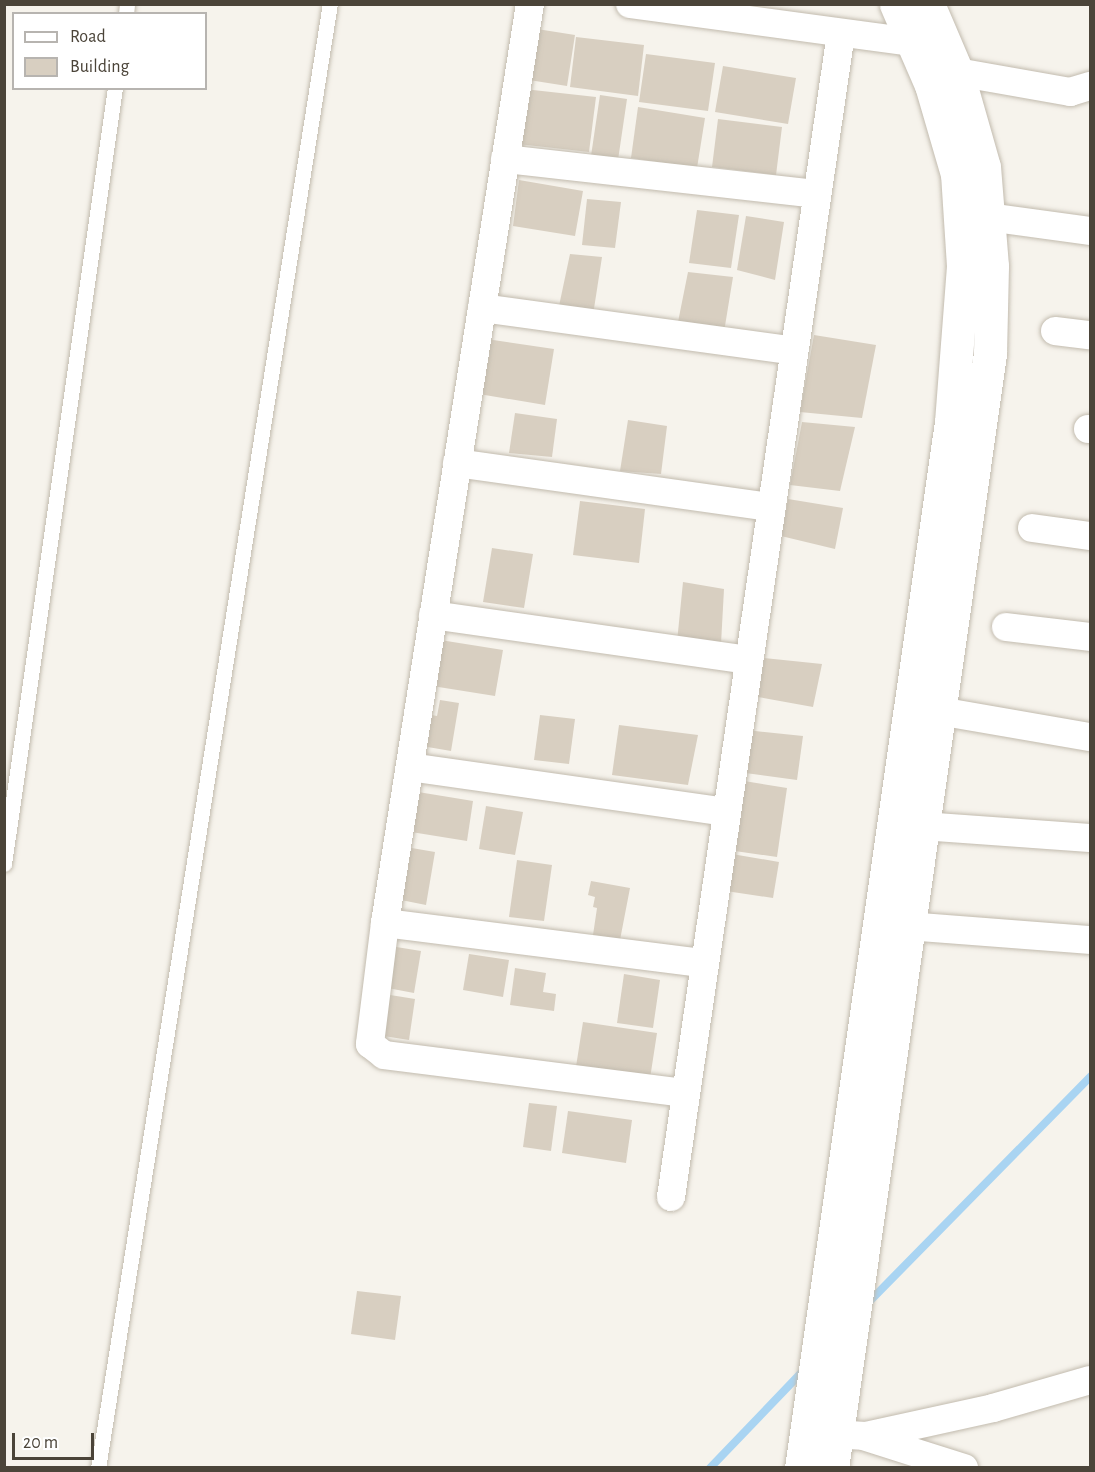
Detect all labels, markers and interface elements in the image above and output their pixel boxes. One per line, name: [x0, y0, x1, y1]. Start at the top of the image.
legend: [12, 12, 207, 90]
text: Road: [70, 28, 106, 46]
text: Building: [70, 58, 129, 76]
scale bar: [15, 1421, 98, 1459]
text: 20 m: [23, 1434, 58, 1452]

